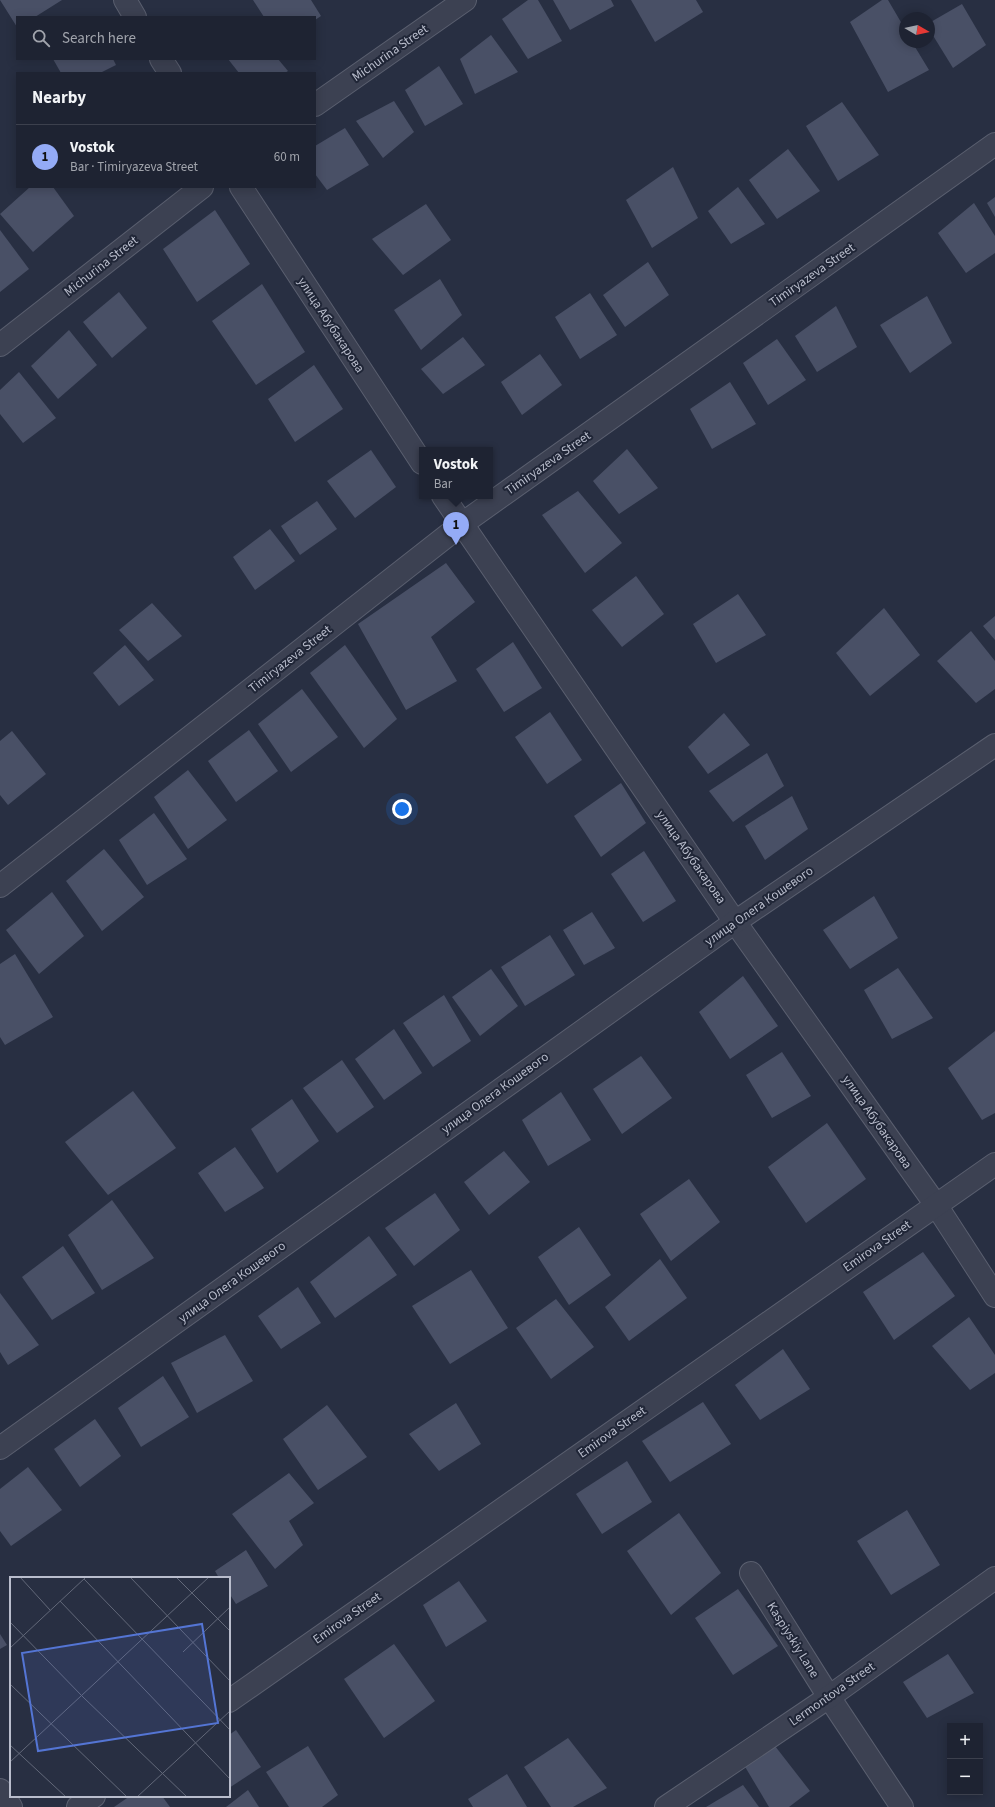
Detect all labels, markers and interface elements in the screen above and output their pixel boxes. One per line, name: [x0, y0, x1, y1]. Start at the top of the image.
north arrow: [899, 12, 935, 48]
search box: [16, 16, 316, 60]
street label: Michurina Street: [348, 20, 432, 86]
icon: search: [30, 27, 52, 49]
text: Search here: [62, 28, 136, 49]
text: Nearby: [32, 86, 86, 110]
text: Vostok: [70, 137, 115, 158]
text: 1: [42, 148, 48, 166]
text: 60 m: [274, 148, 300, 166]
text: Bar · Timiryazeva Street: [70, 158, 198, 176]
street label: Michurina Street: [60, 231, 142, 301]
street label: Timiryazeva Street: [766, 238, 859, 311]
street label: улица Абубакарова: [293, 274, 369, 376]
street label: Timiryazeva Street: [502, 426, 595, 499]
popup: [419, 447, 493, 499]
text: Vostok: [434, 454, 478, 475]
text: Bar: [434, 475, 452, 493]
pin: 1: [443, 512, 469, 545]
street label: Timiryazeva Street: [245, 621, 336, 697]
your location: [392, 799, 412, 819]
street label: улица Абубакарова: [652, 807, 730, 907]
street label: улица Олега Кошевого: [701, 862, 817, 950]
street label: улица Олега Кошевого: [438, 1048, 552, 1138]
street label: улица Абубакарова: [838, 1072, 916, 1172]
street label: Emirova Street: [839, 1215, 915, 1276]
street label: улица Олега Кошевого: [175, 1237, 289, 1327]
street label: Emirova Street: [574, 1401, 650, 1462]
inset map: [10, 1577, 230, 1797]
street label: Emirova Street: [309, 1587, 385, 1648]
street label: Kaspiyskiy Lane: [763, 1599, 823, 1681]
street label: Lermontova Street: [786, 1657, 879, 1730]
map controls: [947, 1723, 983, 1795]
button: +: [947, 1723, 983, 1759]
button: −: [947, 1759, 983, 1795]

